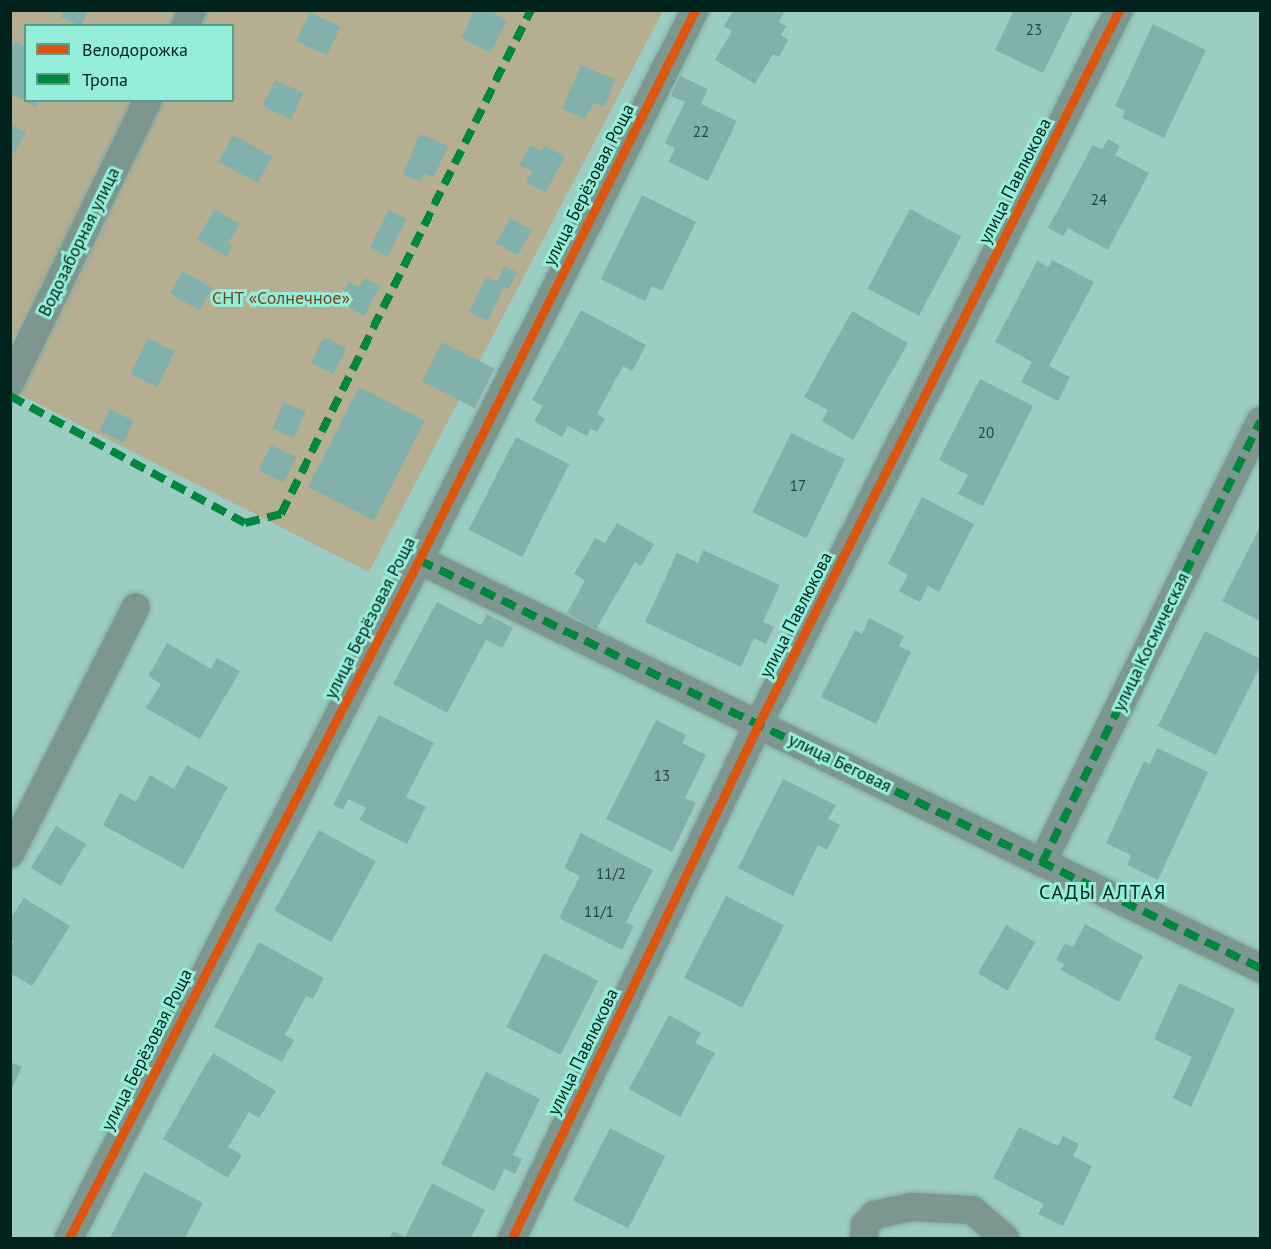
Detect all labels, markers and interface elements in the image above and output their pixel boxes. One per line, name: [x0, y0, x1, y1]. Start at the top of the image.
house number: 23: [1026, 21, 1042, 39]
legend: [24, 24, 234, 102]
text: Велодорожка: [82, 38, 188, 61]
text: Тропа: [82, 68, 128, 91]
street label: улица Берёзовая Роща: [539, 100, 639, 270]
street label: улица Павлюкова: [974, 114, 1056, 248]
house number: 22: [693, 123, 709, 141]
street label: Водозаборная улица: [34, 164, 124, 320]
house number: 24: [1091, 191, 1107, 209]
park label: СНТ «Солнечное»: [212, 287, 350, 309]
house number: 20: [978, 424, 994, 442]
house number: 17: [790, 477, 806, 495]
street label: улица Берёзовая Роща: [320, 533, 420, 703]
street label: улица Павлюкова: [755, 548, 837, 682]
street label: улица Космическая: [1108, 569, 1194, 715]
street label: улица Беговая: [785, 729, 895, 797]
house number: 13: [654, 767, 670, 785]
house number: 11/2: [596, 865, 626, 883]
district label: САДЫ АЛТАЯ: [1039, 880, 1167, 904]
house number: 11/1: [584, 903, 614, 921]
street label: улица Берёзовая Роща: [97, 965, 197, 1135]
street label: улица Павлюкова: [543, 985, 623, 1119]

